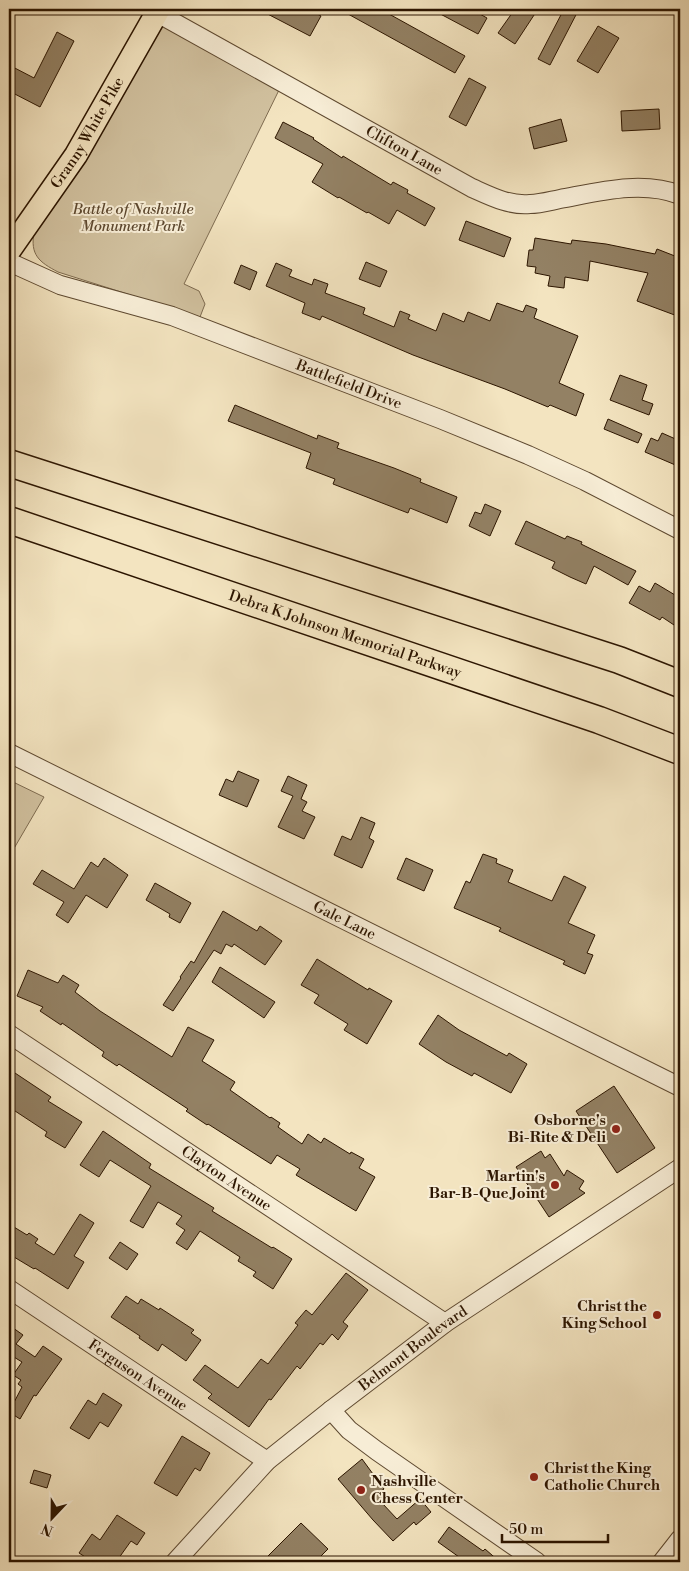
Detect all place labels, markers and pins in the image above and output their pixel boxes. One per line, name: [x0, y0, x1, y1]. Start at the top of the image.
place label: Osborne's Bi-Rite & Deli: [508, 1111, 606, 1147]
marker: Osborne's Bi-Rite & Deli: [610, 1123, 622, 1135]
place label: Martin's Bar-B-Que Joint: [429, 1167, 546, 1203]
marker: Martin's Bar-B-Que Joint: [549, 1179, 561, 1191]
place label: Christ the King School: [562, 1297, 647, 1333]
marker: Christ the King School: [651, 1309, 663, 1321]
place label: Christ the King Catholic Church: [544, 1459, 661, 1495]
marker: Christ the King Catholic Church: [528, 1471, 540, 1483]
place label: Nashville Chess Center: [371, 1472, 464, 1508]
marker: Nashville Chess Center: [355, 1484, 367, 1496]

